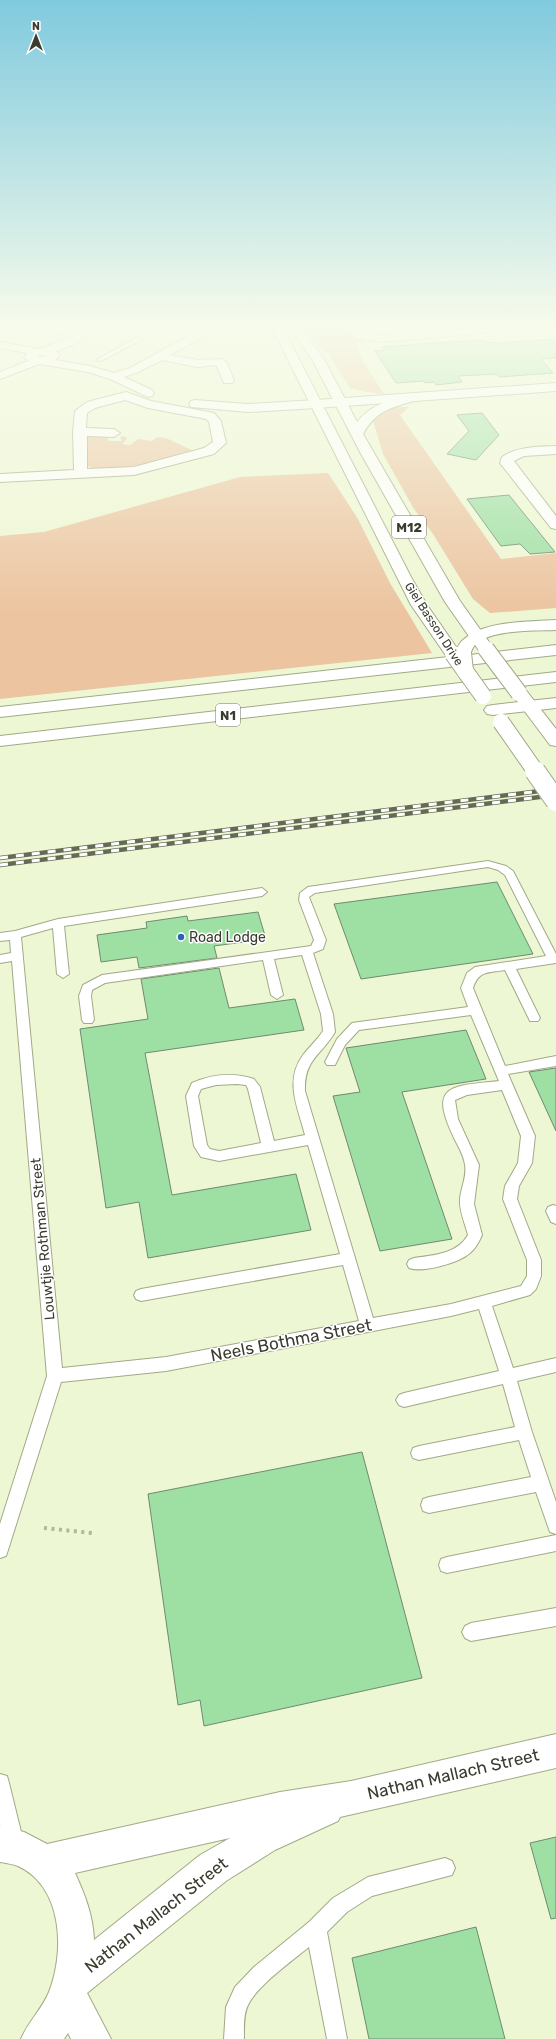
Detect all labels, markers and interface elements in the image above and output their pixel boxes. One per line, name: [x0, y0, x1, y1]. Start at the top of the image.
north arrow: [16, 16, 56, 56]
text: N: [32, 20, 40, 33]
road number: M12: [392, 516, 426, 538]
street label: Giel Basson Drive: [402, 580, 466, 669]
road number: N1: [216, 704, 240, 726]
place label: Road Lodge: [189, 929, 266, 946]
marker: Road Lodge: [176, 932, 186, 942]
street label: Louwtjie Rothman Street: [27, 1157, 59, 1321]
street label: Neels Bothma Street: [209, 1315, 374, 1365]
street label: Nathan Mallach Street: [365, 1744, 541, 1803]
street label: Nathan Mallach Street: [81, 1853, 232, 1977]

